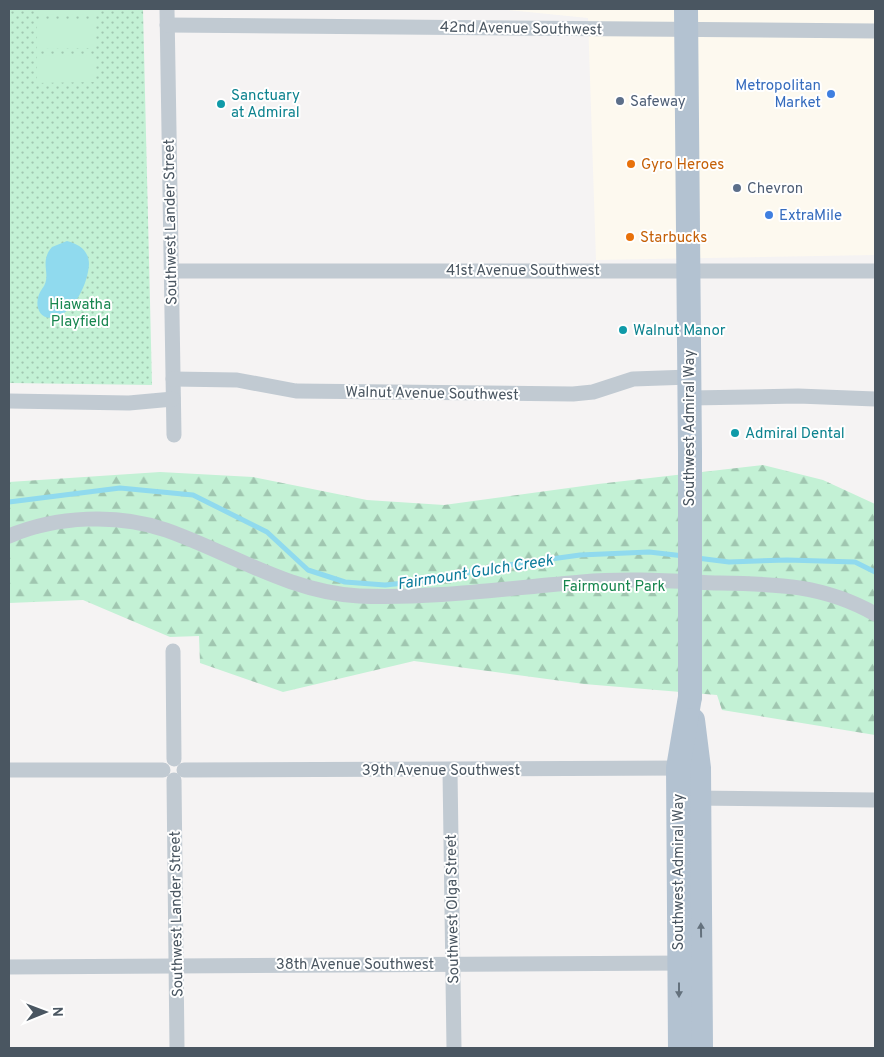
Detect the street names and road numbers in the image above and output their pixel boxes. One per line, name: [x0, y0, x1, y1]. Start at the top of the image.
street label: 42nd Avenue Southwest: [440, 19, 602, 40]
street label: Southwest Lander Street: [161, 139, 182, 305]
street label: 41st Avenue Southwest: [446, 262, 600, 281]
street label: Southwest Admiral Way: [681, 350, 700, 506]
street label: Walnut Avenue Southwest: [345, 383, 519, 406]
street label: 39th Avenue Southwest: [362, 762, 520, 781]
street label: Southwest Admiral Way: [670, 794, 689, 950]
street label: Southwest Lander Street: [167, 831, 188, 997]
street label: Southwest Olga Street: [443, 834, 464, 984]
street label: 38th Avenue Southwest: [276, 956, 434, 975]

